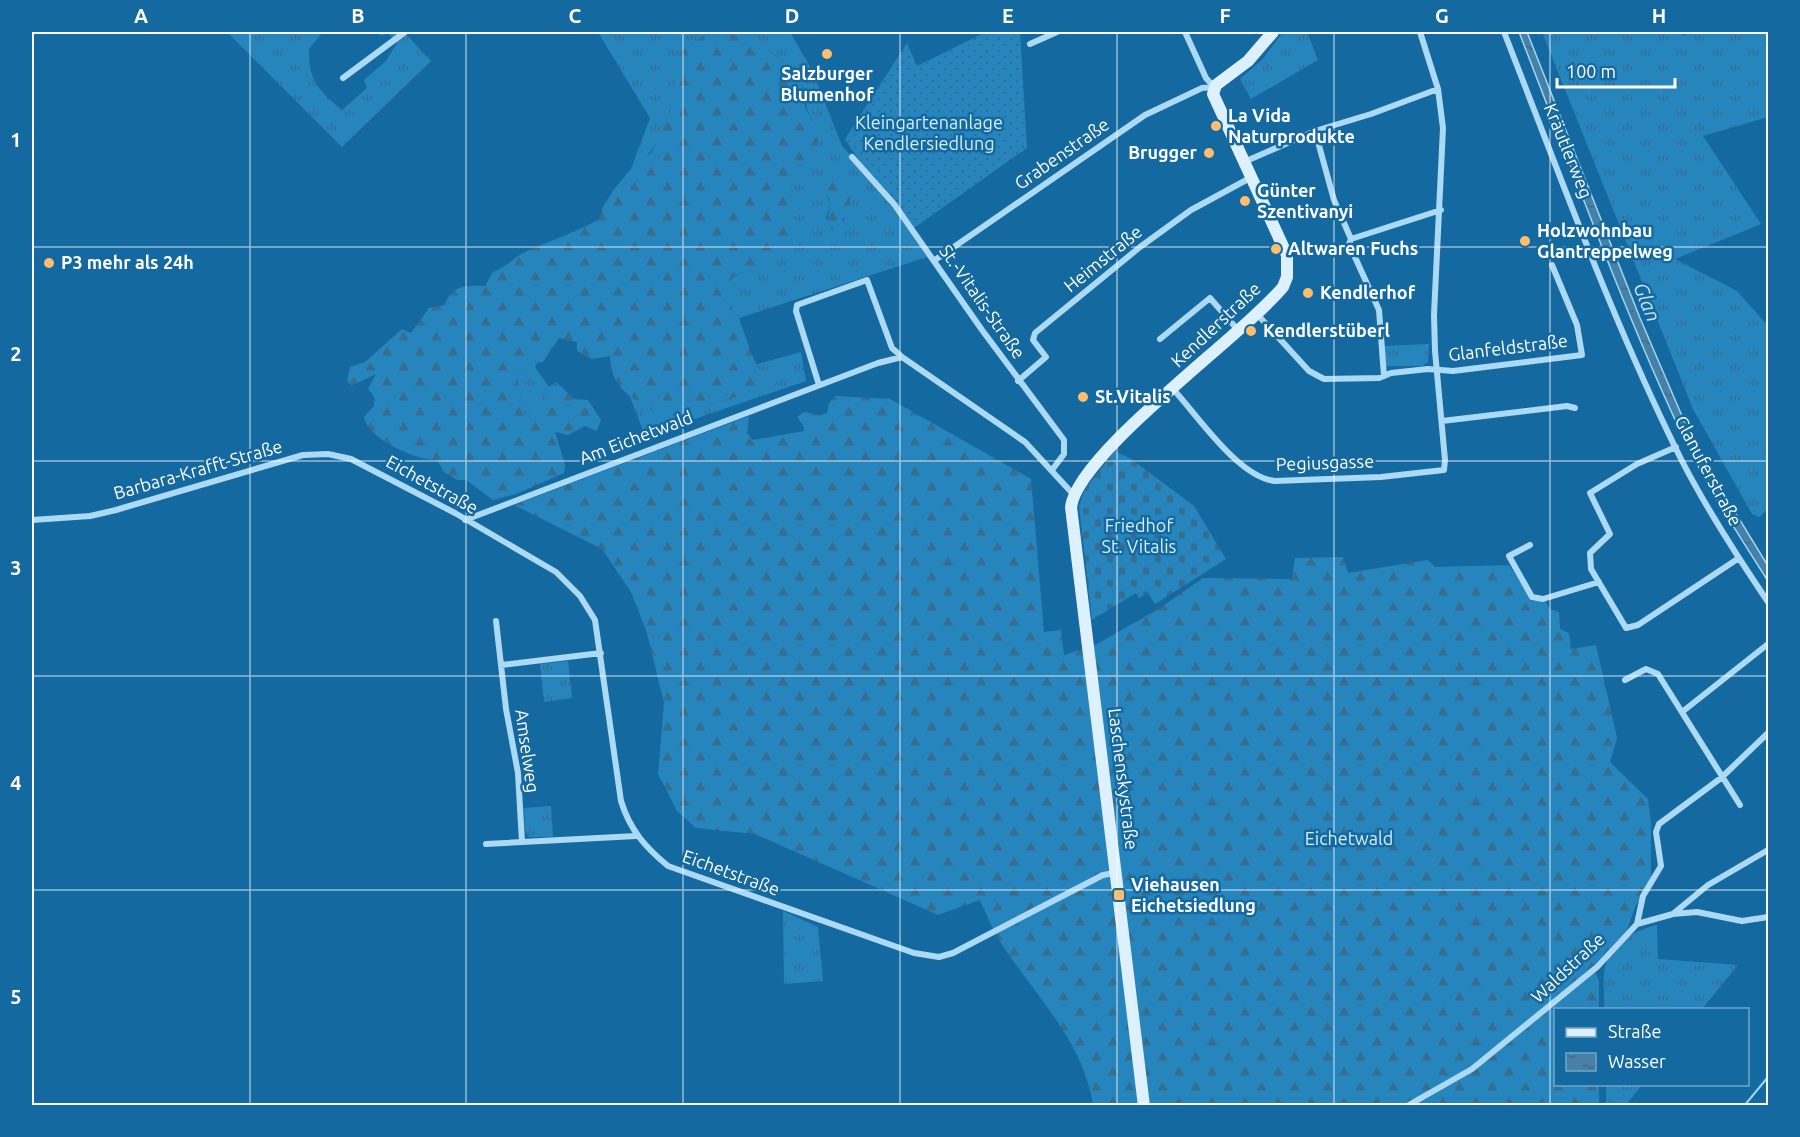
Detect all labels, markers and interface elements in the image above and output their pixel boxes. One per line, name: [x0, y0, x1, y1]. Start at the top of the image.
text: A: [134, 4, 148, 27]
text: B: [351, 4, 365, 27]
text: C: [569, 4, 582, 27]
text: D: [785, 4, 799, 27]
text: E: [1002, 4, 1014, 27]
text: F: [1219, 4, 1231, 27]
text: G: [1435, 4, 1449, 27]
text: H: [1652, 4, 1666, 27]
marker: Salzburger Blumenhof: [820, 47, 834, 61]
scale bar: [1557, 51, 1676, 89]
text: 100 m: [1566, 61, 1616, 81]
place label: Salzburger Blumenhof: [780, 63, 874, 104]
street label: Kräutlerweg: [1541, 100, 1597, 201]
place label: La Vida Naturprodukte: [1228, 105, 1355, 146]
park label: Kleingartenanlage Kendlersiedlung: [855, 112, 1003, 153]
street label: Grabenstraße: [1010, 113, 1112, 193]
marker: La Vida Naturprodukte: [1209, 119, 1223, 133]
text: 1: [10, 128, 22, 151]
place label: Brugger: [1128, 142, 1198, 162]
marker: Brugger: [1202, 146, 1216, 160]
place label: Günter Szentivanyi: [1257, 180, 1353, 221]
marker: Günter Szentivanyi: [1238, 194, 1252, 208]
place label: Holzwohnbau Glantreppelweg: [1537, 220, 1673, 261]
street label: Heimstraße: [1060, 221, 1145, 296]
marker: Holzwohnbau Glantreppelweg: [1518, 234, 1532, 248]
place label: Altwaren Fuchs: [1288, 238, 1418, 258]
street label: St.-Vitalis-Straße: [936, 241, 1030, 362]
marker: Altwaren Fuchs: [1269, 242, 1283, 256]
place label: P3 mehr als 24h: [61, 252, 194, 272]
marker: P3 mehr als 24h: [42, 256, 56, 270]
street label: Kendlerstraße: [1167, 278, 1264, 371]
water label: Glan: [1629, 279, 1666, 325]
place label: Kendlerhof: [1320, 282, 1416, 302]
marker: Kendlerhof: [1301, 286, 1315, 300]
place label: Kendlerstüberl: [1263, 320, 1391, 340]
marker: Kendlerstüberl: [1244, 324, 1258, 338]
street label: Glanfeldstraße: [1447, 330, 1569, 364]
text: 2: [10, 342, 22, 365]
place label: St.Vitalis: [1095, 386, 1171, 406]
marker: St.Vitalis: [1076, 390, 1090, 404]
street label: Am Eichetwald: [576, 406, 695, 468]
street label: Glanuferstraße: [1671, 412, 1746, 529]
street label: Barbara-Krafft-Straße: [111, 435, 284, 503]
street label: Pegiusgasse: [1275, 450, 1374, 474]
street label: Eichetstraße: [383, 451, 482, 518]
park label: Friedhof St. Vitalis: [1102, 515, 1177, 556]
text: 3: [10, 556, 22, 579]
street label: Laschenskystraße: [1105, 707, 1143, 851]
street label: Amselweg: [512, 708, 544, 794]
text: 4: [10, 771, 22, 794]
park label: Eichetwald: [1305, 828, 1393, 848]
street label: Eichetstraße: [680, 845, 783, 899]
place label: Viehausen Eichetsiedlung: [1131, 874, 1256, 915]
marker: Viehausen Eichetsiedlung: [1112, 888, 1126, 902]
street label: Waldstraße: [1527, 928, 1608, 1006]
text: 5: [10, 985, 22, 1008]
legend: [1554, 1008, 1749, 1086]
text: Straße: [1608, 1021, 1661, 1041]
text: Wasser: [1608, 1051, 1666, 1071]

